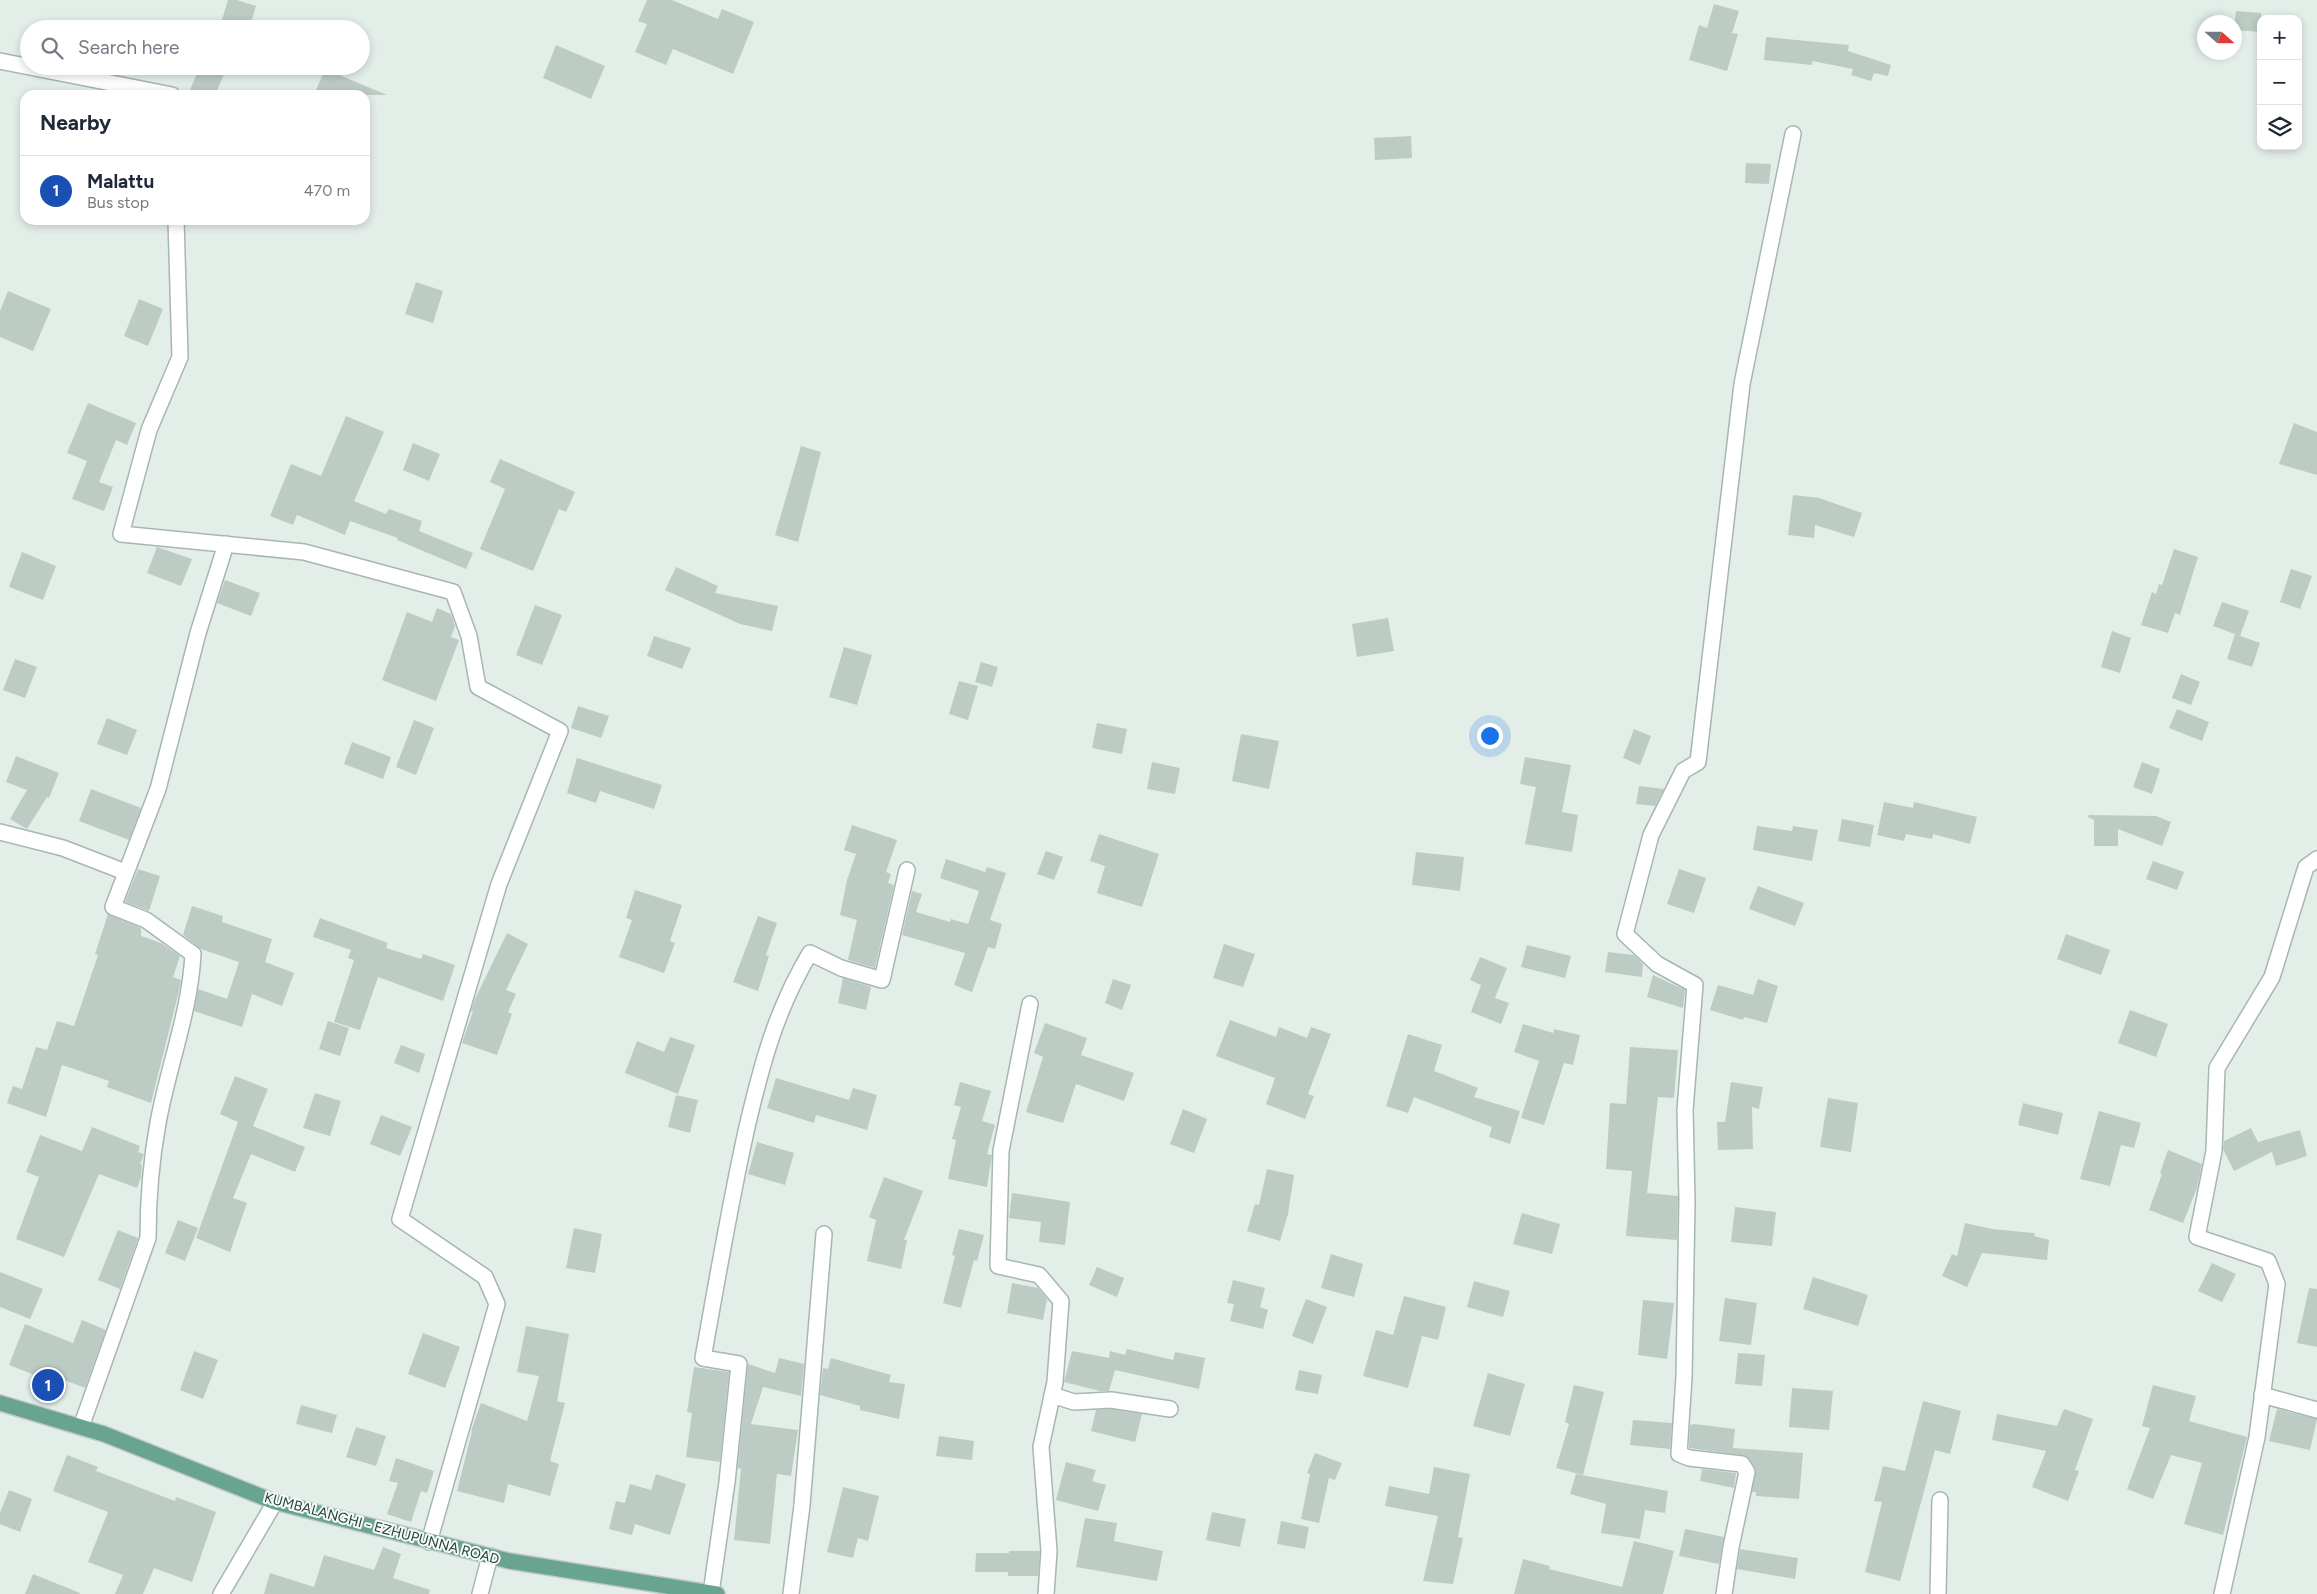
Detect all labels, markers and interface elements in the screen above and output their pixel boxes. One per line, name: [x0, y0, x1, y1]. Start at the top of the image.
north arrow: [2197, 15, 2242, 60]
map controls: [2257, 15, 2302, 150]
button: +: [2257, 15, 2302, 60]
search box: [20, 20, 370, 75]
icon: search: [38, 34, 66, 62]
text: Search here: [78, 36, 180, 59]
button: −: [2257, 60, 2302, 105]
button: layers: [2257, 105, 2302, 150]
text: Nearby: [40, 110, 111, 135]
text: Malattu: [87, 170, 154, 193]
text: 1: [53, 181, 59, 200]
text: 470 m: [304, 181, 350, 200]
text: Bus stop: [87, 193, 149, 212]
your location: [1477, 723, 1503, 749]
pin: 1: [32, 1366, 64, 1404]
street label: KUMBALANGHI - EZHUPUNNA ROAD: [262, 1489, 501, 1568]

